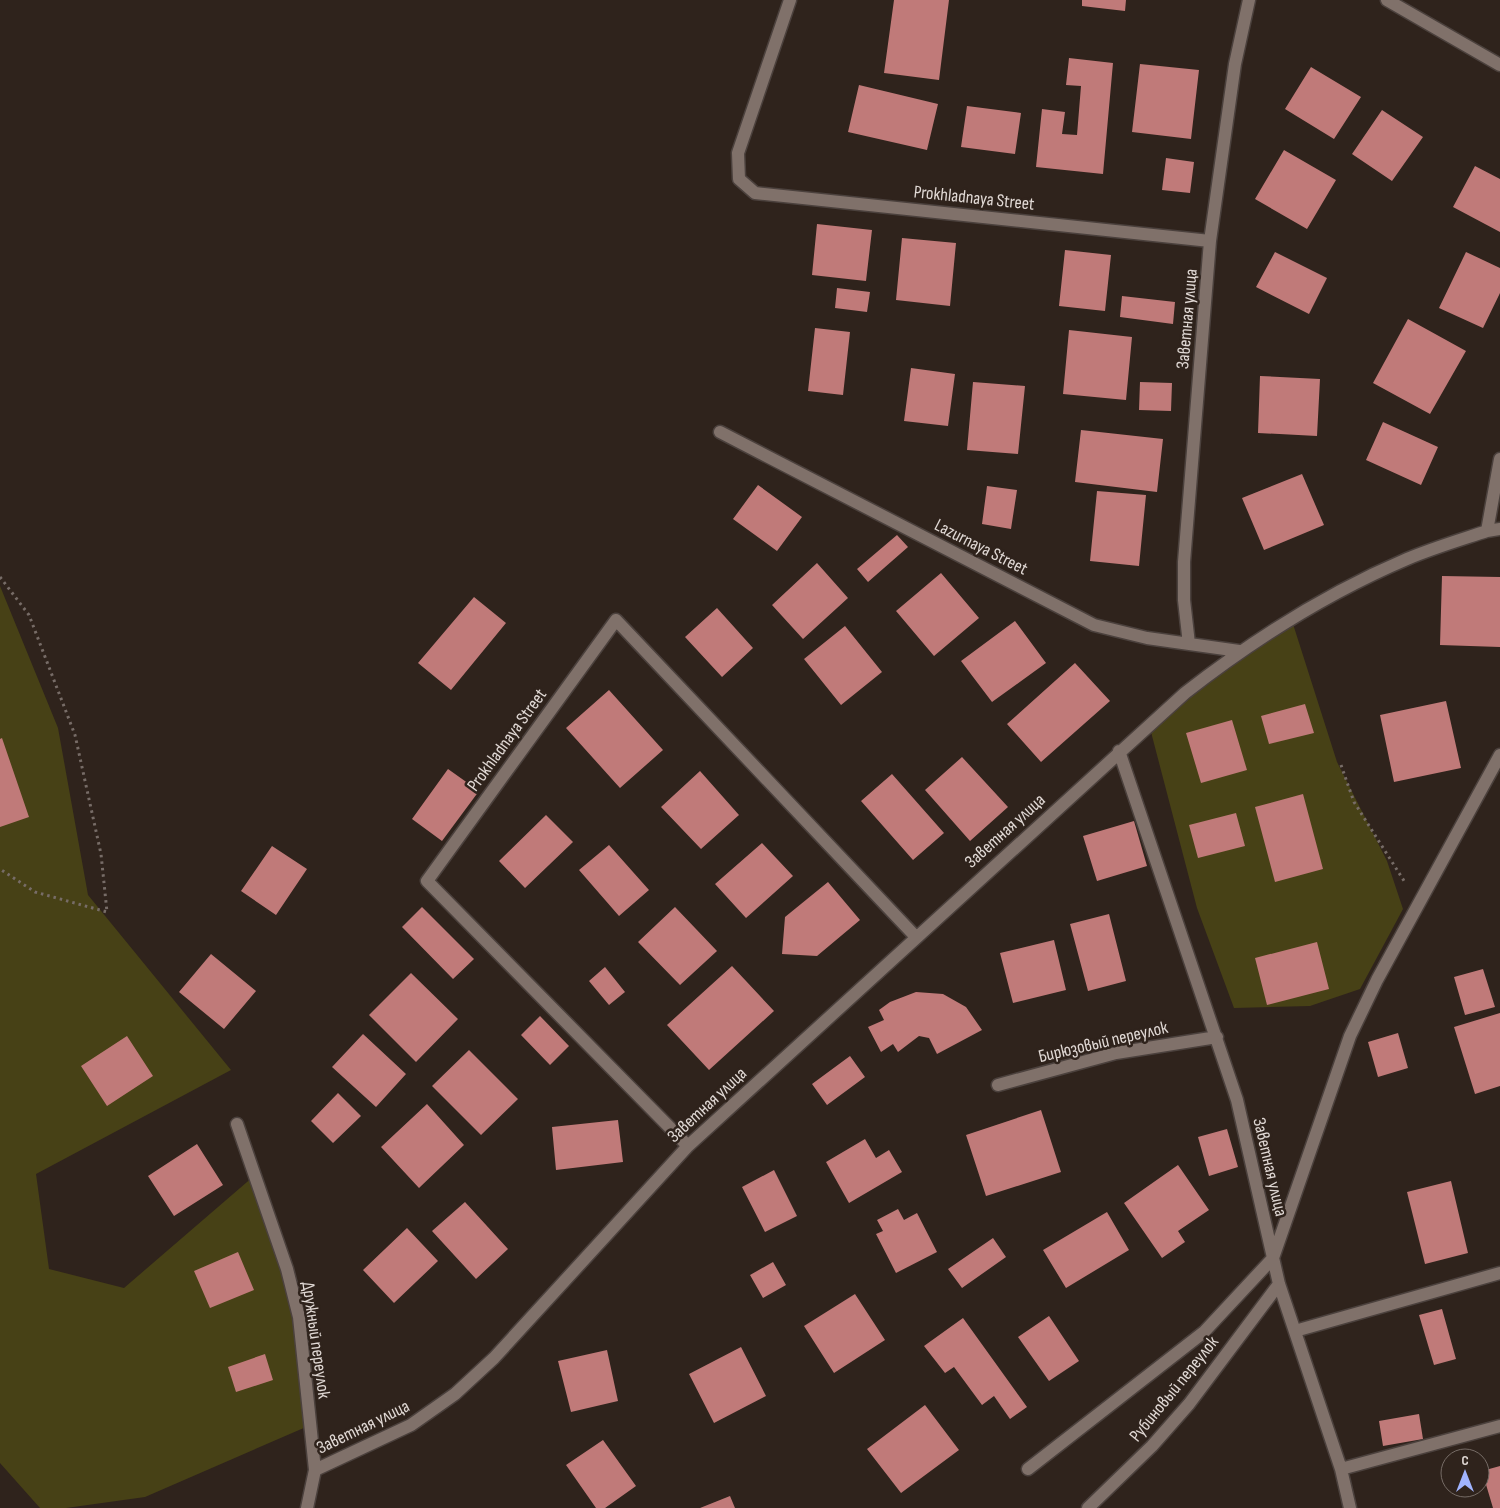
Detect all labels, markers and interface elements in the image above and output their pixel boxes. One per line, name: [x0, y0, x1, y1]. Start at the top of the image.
street label: Prokhladnaya Street: [913, 181, 1036, 215]
street label: Заветная улица: [1172, 268, 1202, 370]
street label: Lazurnaya Street: [931, 515, 1032, 580]
street label: Prokhladnaya Street: [463, 684, 551, 795]
street label: Заветная улица: [961, 789, 1049, 872]
street label: Бирюзовый переулок: [1036, 1017, 1170, 1067]
street label: Заветная улица: [663, 1063, 751, 1147]
street label: Заветная улица: [1248, 1116, 1292, 1218]
street label: Дружный переулок: [297, 1280, 335, 1400]
street label: Рубиновый переулок: [1125, 1332, 1223, 1446]
street label: Заветная улица: [313, 1395, 413, 1458]
north arrow: [1440, 1448, 1490, 1498]
text: С: [1461, 1452, 1469, 1469]

